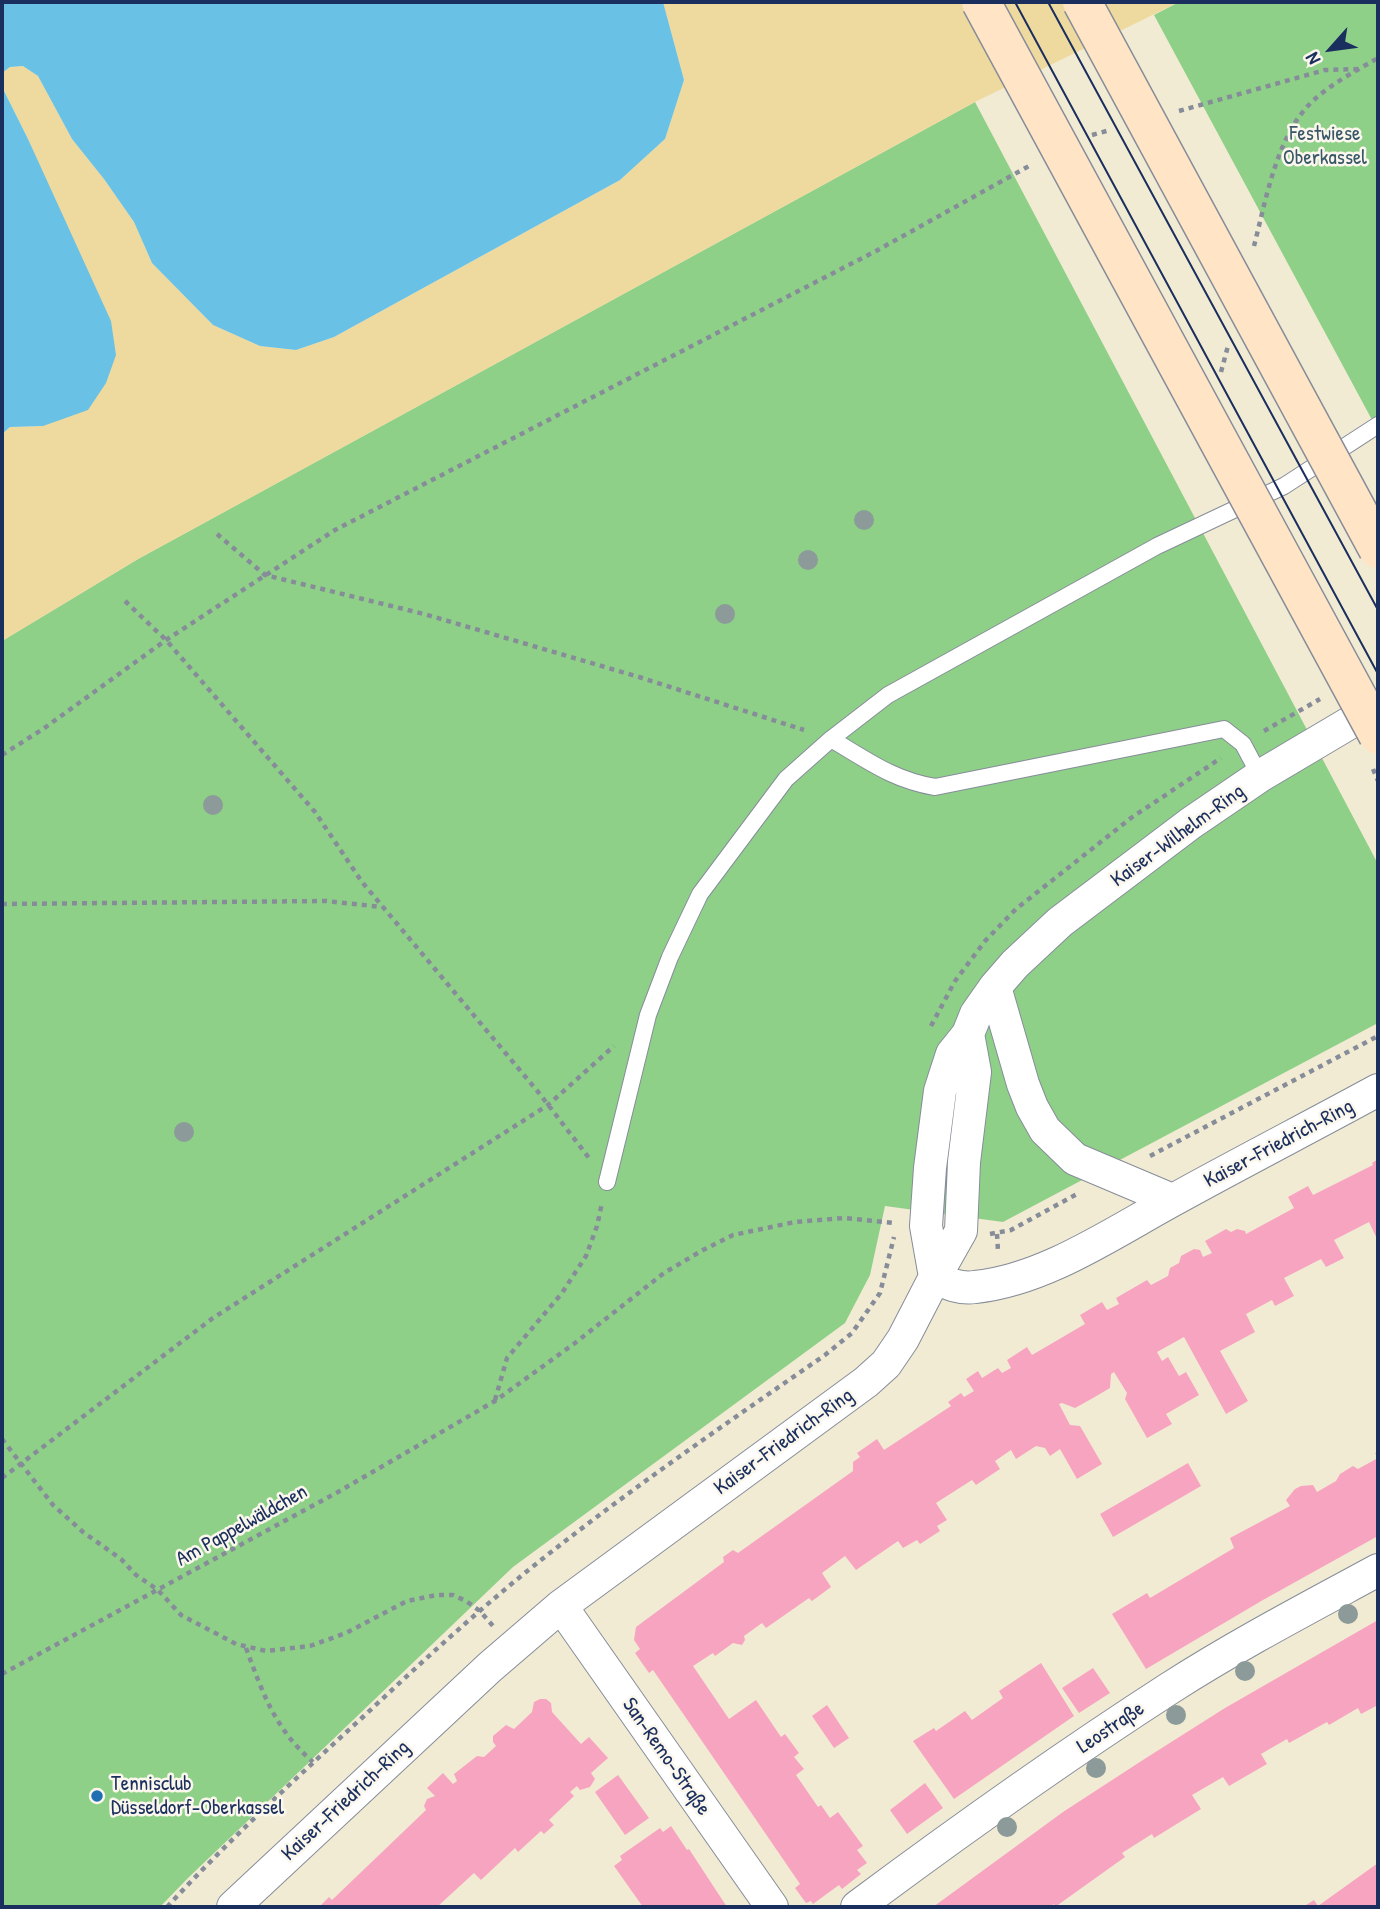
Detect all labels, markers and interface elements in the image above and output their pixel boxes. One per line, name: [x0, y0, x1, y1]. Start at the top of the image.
north arrow: [1296, 14, 1366, 84]
text: N: [1299, 48, 1326, 69]
park label: Festwiese Oberkassel: [1283, 121, 1367, 171]
street label: Kaiser-Wilhelm-Ring: [1106, 779, 1250, 893]
street label: Kaiser-Friedrich-Ring: [1200, 1094, 1358, 1194]
street label: Kaiser-Friedrich-Ring: [710, 1383, 858, 1501]
street label: Am Pappelwäldchen: [172, 1480, 312, 1572]
street label: San-Remo-Straße: [616, 1693, 716, 1821]
street label: Leostraße: [1073, 1696, 1149, 1760]
street label: Kaiser-Friedrich-Ring: [277, 1735, 415, 1867]
place label: Tennisclub Düsseldorf-Oberkassel: [111, 1771, 284, 1821]
marker: Tennisclub Düsseldorf-Oberkassel: [89, 1788, 105, 1804]

